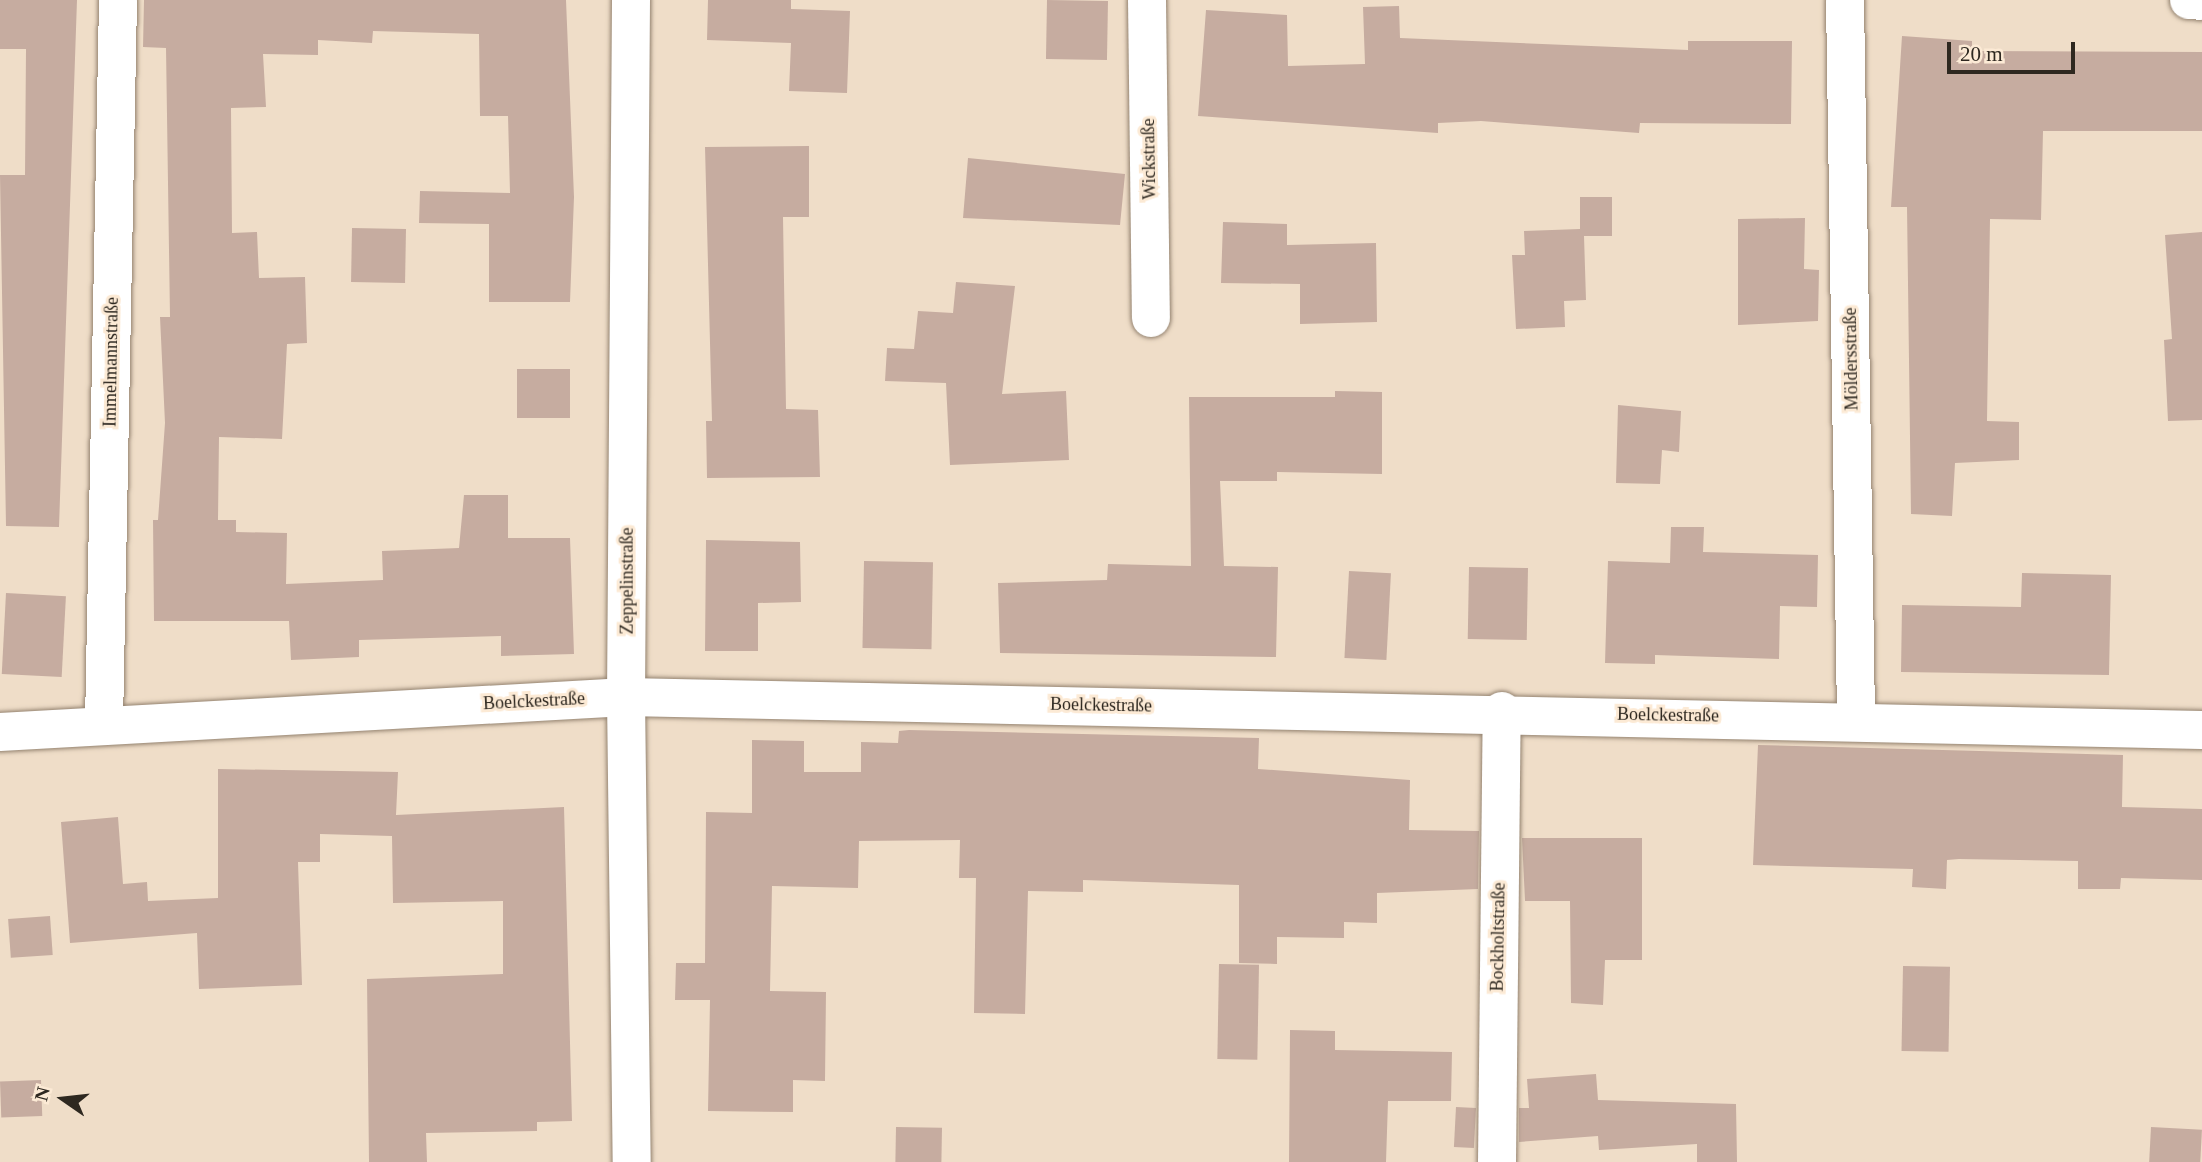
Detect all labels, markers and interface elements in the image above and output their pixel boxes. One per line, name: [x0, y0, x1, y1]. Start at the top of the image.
scale bar: [1950, 28, 2078, 72]
text: 20 m: [1960, 42, 2003, 66]
street label: Wickstraße: [1137, 118, 1161, 200]
street label: Immelmannstraße: [99, 297, 123, 427]
street label: Möldersstraße: [1839, 307, 1863, 411]
street label: Zeppelinstraße: [616, 528, 638, 634]
street label: Boelckestraße: [483, 688, 585, 714]
street label: Boelckestraße: [1050, 693, 1152, 717]
street label: Boelckestraße: [1617, 703, 1719, 727]
street label: Bockholtstraße: [1486, 882, 1510, 992]
north arrow: [28, 1064, 98, 1134]
text: N: [30, 1085, 54, 1103]

